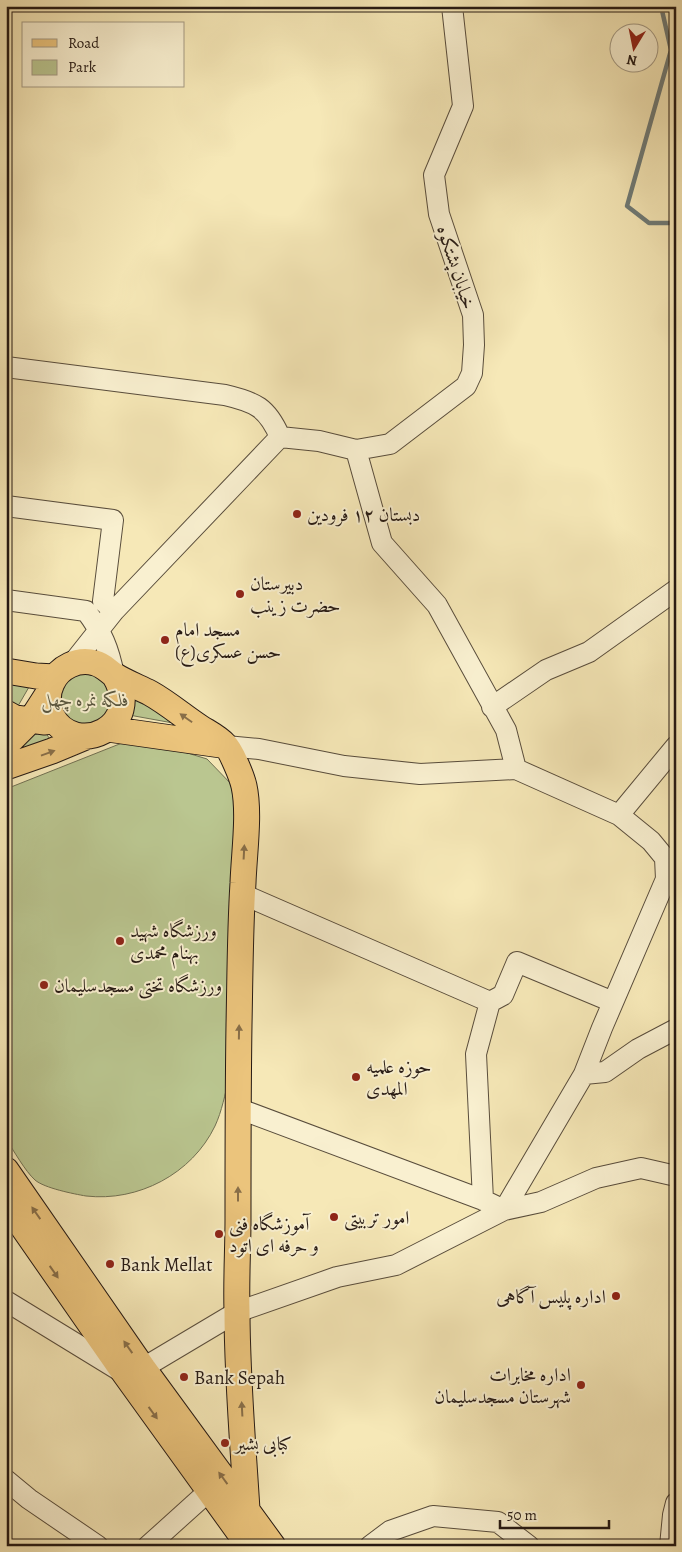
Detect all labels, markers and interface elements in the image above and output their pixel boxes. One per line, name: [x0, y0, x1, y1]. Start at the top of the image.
legend: [22, 22, 185, 88]
north arrow: [610, 22, 660, 72]
text: Road: [68, 33, 100, 53]
text: N: [625, 50, 639, 71]
text: Park: [68, 57, 97, 77]
street label: خیابان پشتکوه: [430, 222, 482, 313]
place label: دبستان ۱۲ فرودین: [307, 502, 420, 528]
marker: دبستان ۱۲ فرودین: [291, 508, 303, 520]
place label: دبیرستان حضرت زینب: [250, 571, 341, 619]
marker: دبیرستان حضرت زینب: [234, 588, 246, 600]
place label: مسجد امام حسن عسکری(ع): [175, 617, 281, 667]
marker: مسجد امام حسن عسکری(ع): [159, 634, 171, 646]
park label: فلکه نمره چهل: [41, 687, 129, 713]
one-way arrow: [179, 713, 193, 723]
one-way arrow: [41, 749, 56, 757]
one-way arrow: [241, 843, 249, 859]
place label: ورزشگاه شهید بهنام محمدی: [130, 918, 217, 969]
marker: ورزشگاه شهید بهنام محمدی: [114, 935, 126, 947]
place label: ورزشگاه تختی مسجدسلیمان: [54, 973, 222, 999]
marker: ورزشگاه تختی مسجدسلیمان: [38, 979, 50, 991]
one-way arrow: [235, 1023, 243, 1039]
place label: حوزه علمیه المهدی: [366, 1054, 432, 1102]
marker: حوزه علمیه المهدی: [350, 1071, 362, 1083]
one-way arrow: [234, 1186, 242, 1202]
place label: امور تربیتی: [344, 1205, 409, 1231]
one-way arrow: [31, 1206, 41, 1220]
place label: آموزشگاه فنی و حرفه ای اتود: [229, 1211, 319, 1259]
marker: امور تربیتی: [328, 1211, 340, 1223]
marker: آموزشگاه فنی و حرفه ای اتود: [213, 1228, 225, 1240]
place label: Bank Mellat: [120, 1252, 212, 1278]
marker: Bank Mellat: [104, 1258, 116, 1270]
one-way arrow: [49, 1265, 59, 1279]
place label: اداره پلیس آگاهی: [496, 1284, 606, 1310]
marker: اداره پلیس آگاهی: [610, 1290, 622, 1302]
one-way arrow: [123, 1340, 133, 1353]
place label: اداره مخابرات شهرستان مسجدسلیمان: [434, 1362, 571, 1410]
place label: Bank Sepah: [194, 1365, 285, 1391]
marker: Bank Sepah: [178, 1371, 190, 1383]
marker: اداره مخابرات شهرستان مسجدسلیمان: [575, 1379, 587, 1391]
one-way arrow: [237, 1401, 245, 1417]
one-way arrow: [148, 1406, 158, 1420]
place label: کبابی بشیر: [233, 1431, 292, 1458]
marker: کبابی بشیر: [219, 1437, 231, 1449]
one-way arrow: [218, 1472, 229, 1485]
scale bar: [500, 1497, 608, 1529]
text: 50 m: [507, 1505, 537, 1525]

